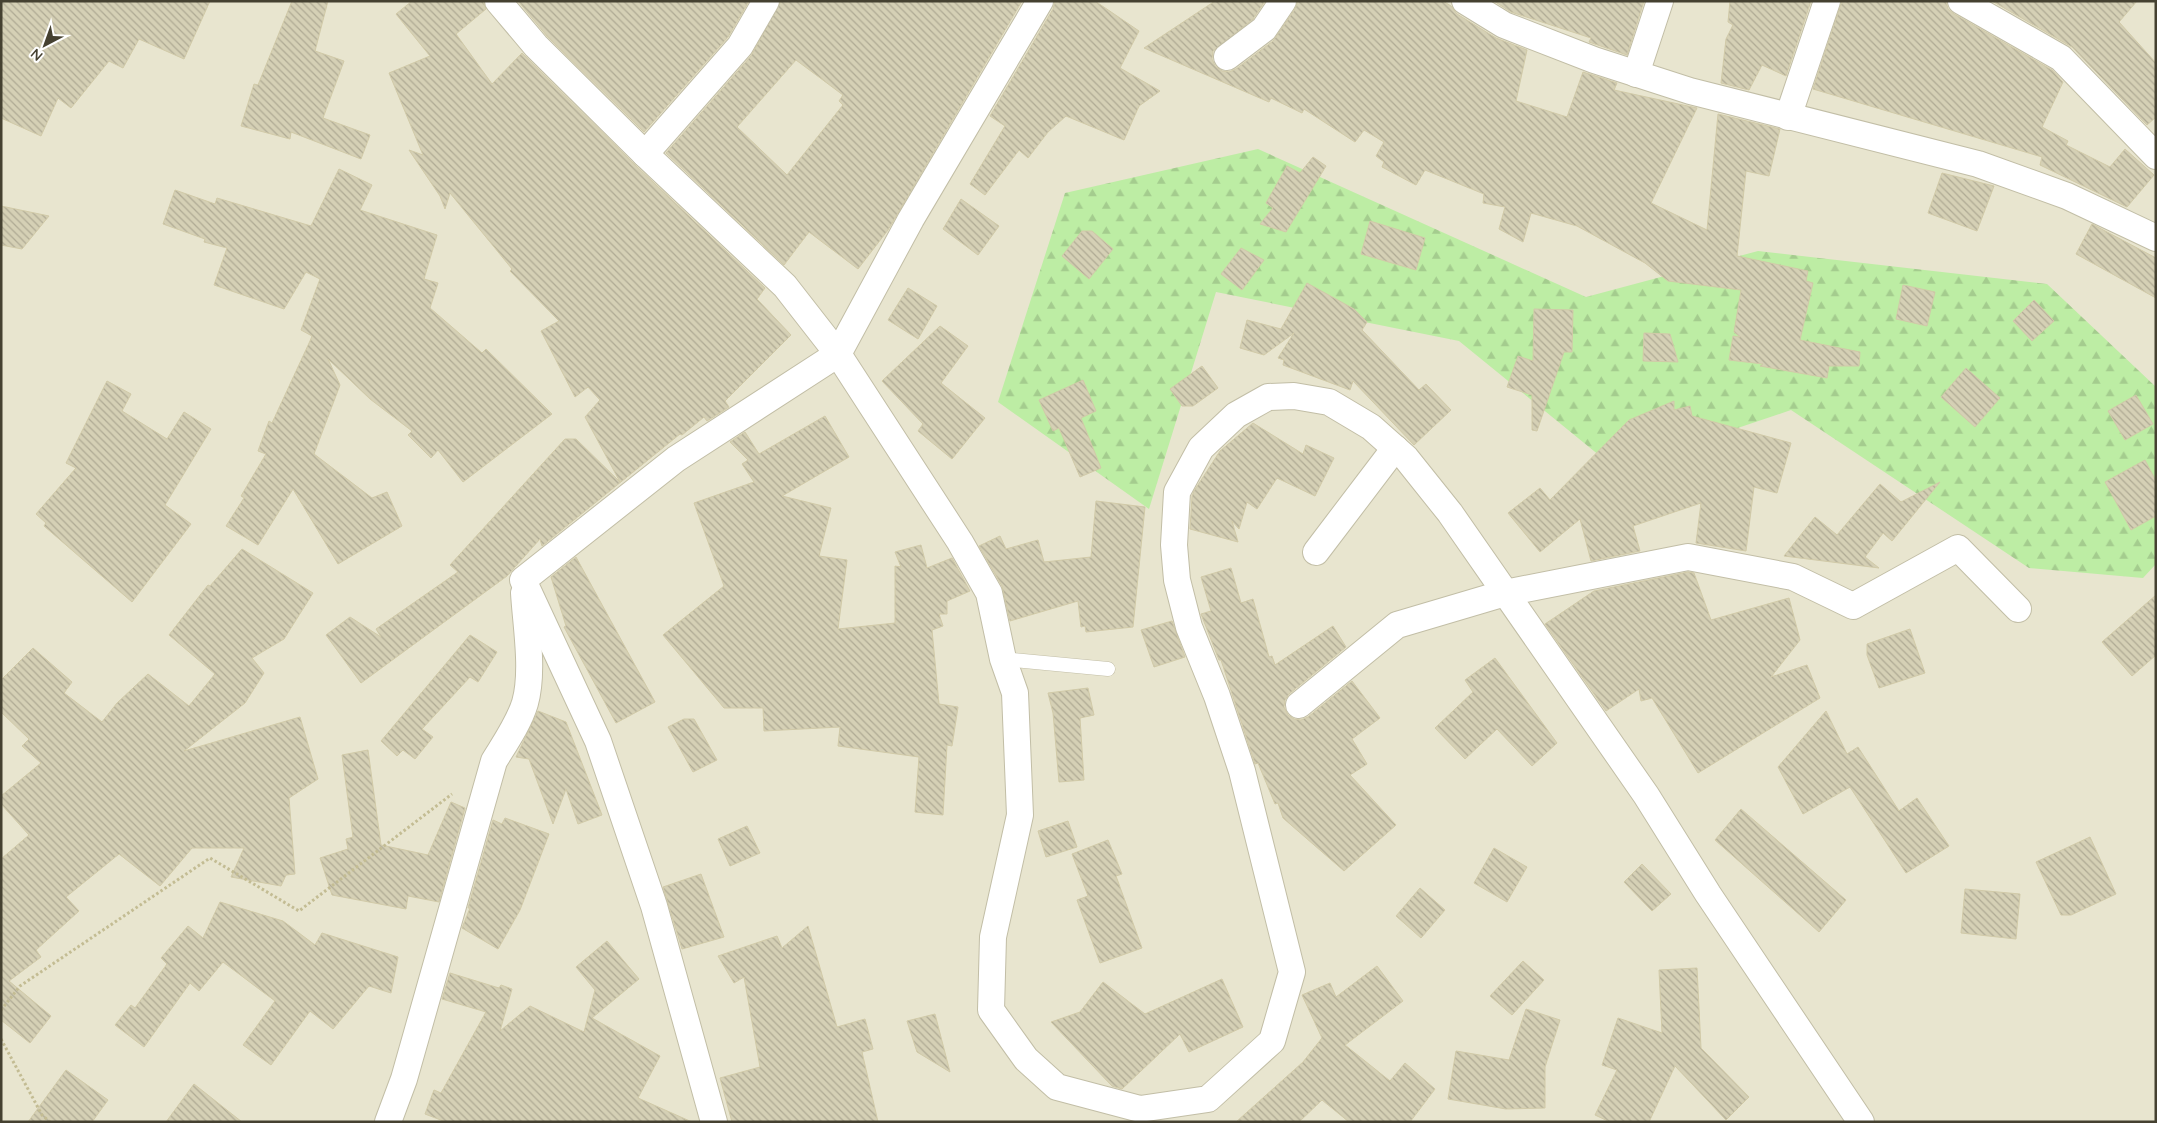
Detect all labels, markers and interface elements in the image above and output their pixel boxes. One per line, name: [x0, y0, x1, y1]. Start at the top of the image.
north arrow: [20, 20, 70, 70]
text: N: [27, 45, 46, 65]

